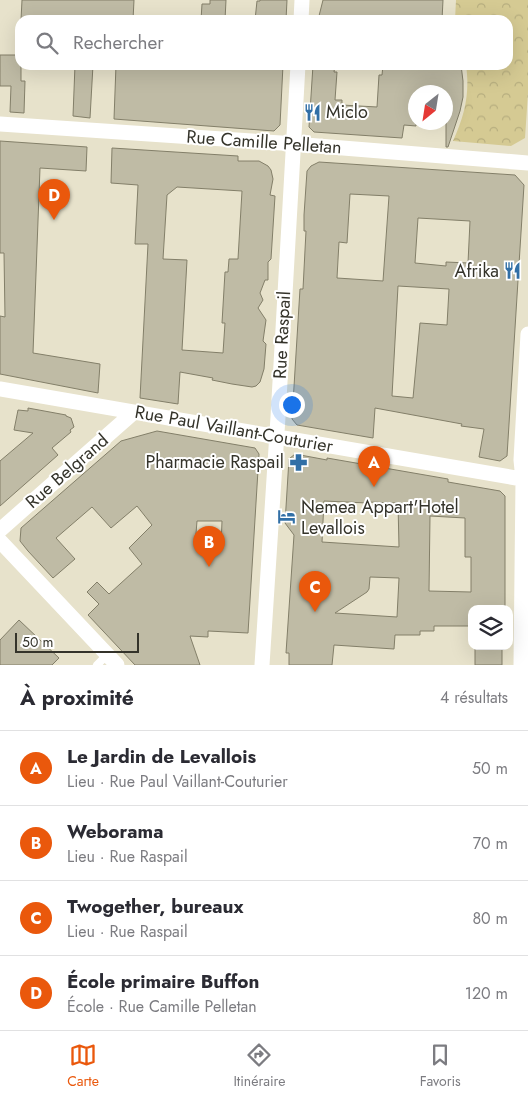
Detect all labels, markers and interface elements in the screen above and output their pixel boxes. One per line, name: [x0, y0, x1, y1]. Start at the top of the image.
search box: [15, 15, 513, 70]
icon: search: [33, 29, 61, 57]
text: Rechercher: [73, 29, 164, 56]
north arrow: [408, 85, 453, 130]
place label: Miclo: [326, 99, 368, 125]
restaurant icon: Miclo: [302, 102, 322, 122]
street label: Rue Camille Pelletan: [186, 124, 342, 160]
pin: D: [38, 179, 70, 220]
place label: Afrika: [455, 258, 499, 284]
restaurant icon: Afrika: [503, 261, 523, 281]
street label: Rue Raspail: [267, 290, 297, 380]
your location: [279, 392, 305, 418]
street label: Rue Paul Vaillant-Couturier: [133, 399, 336, 459]
street label: Rue Belgrand: [20, 428, 114, 514]
pin: A: [358, 446, 390, 487]
place label: Pharmacie Raspail: [145, 449, 284, 475]
pharmacy icon: Pharmacie Raspail: [288, 452, 308, 472]
place label: Nemea Appart'Hotel Levallois: [301, 494, 459, 541]
hotel icon: Nemea Appart'Hotel Levallois: [277, 507, 297, 527]
pin: B: [193, 526, 225, 567]
pin: C: [299, 571, 331, 612]
map controls: [468, 605, 513, 650]
button: layers: [468, 605, 513, 650]
scale bar: [15, 630, 139, 653]
text: 50 m: [22, 632, 53, 652]
text: À proximité: [20, 683, 134, 713]
text: 4 résultats: [440, 686, 508, 709]
text: Le Jardin de Levallois: [67, 743, 256, 770]
text: A: [30, 757, 42, 780]
text: 50 m: [472, 757, 508, 780]
text: Lieu · Rue Paul Vaillant-Couturier: [67, 770, 288, 793]
text: Weborama: [67, 818, 163, 845]
text: B: [31, 832, 41, 855]
text: 70 m: [473, 832, 508, 855]
text: Lieu · Rue Raspail: [67, 845, 188, 868]
text: Twogether, bureaux: [67, 893, 244, 920]
text: C: [30, 907, 42, 930]
text: 80 m: [472, 907, 508, 930]
text: Lieu · Rue Raspail: [67, 920, 188, 943]
text: École primaire Buffon: [67, 968, 259, 995]
text: D: [30, 982, 42, 1005]
text: 120 m: [465, 982, 508, 1005]
text: École · Rue Camille Pelletan: [67, 995, 257, 1018]
tab: Carte: [67, 1041, 99, 1091]
tab: Itinéraire: [233, 1041, 285, 1091]
tab: Favoris: [420, 1041, 461, 1091]

